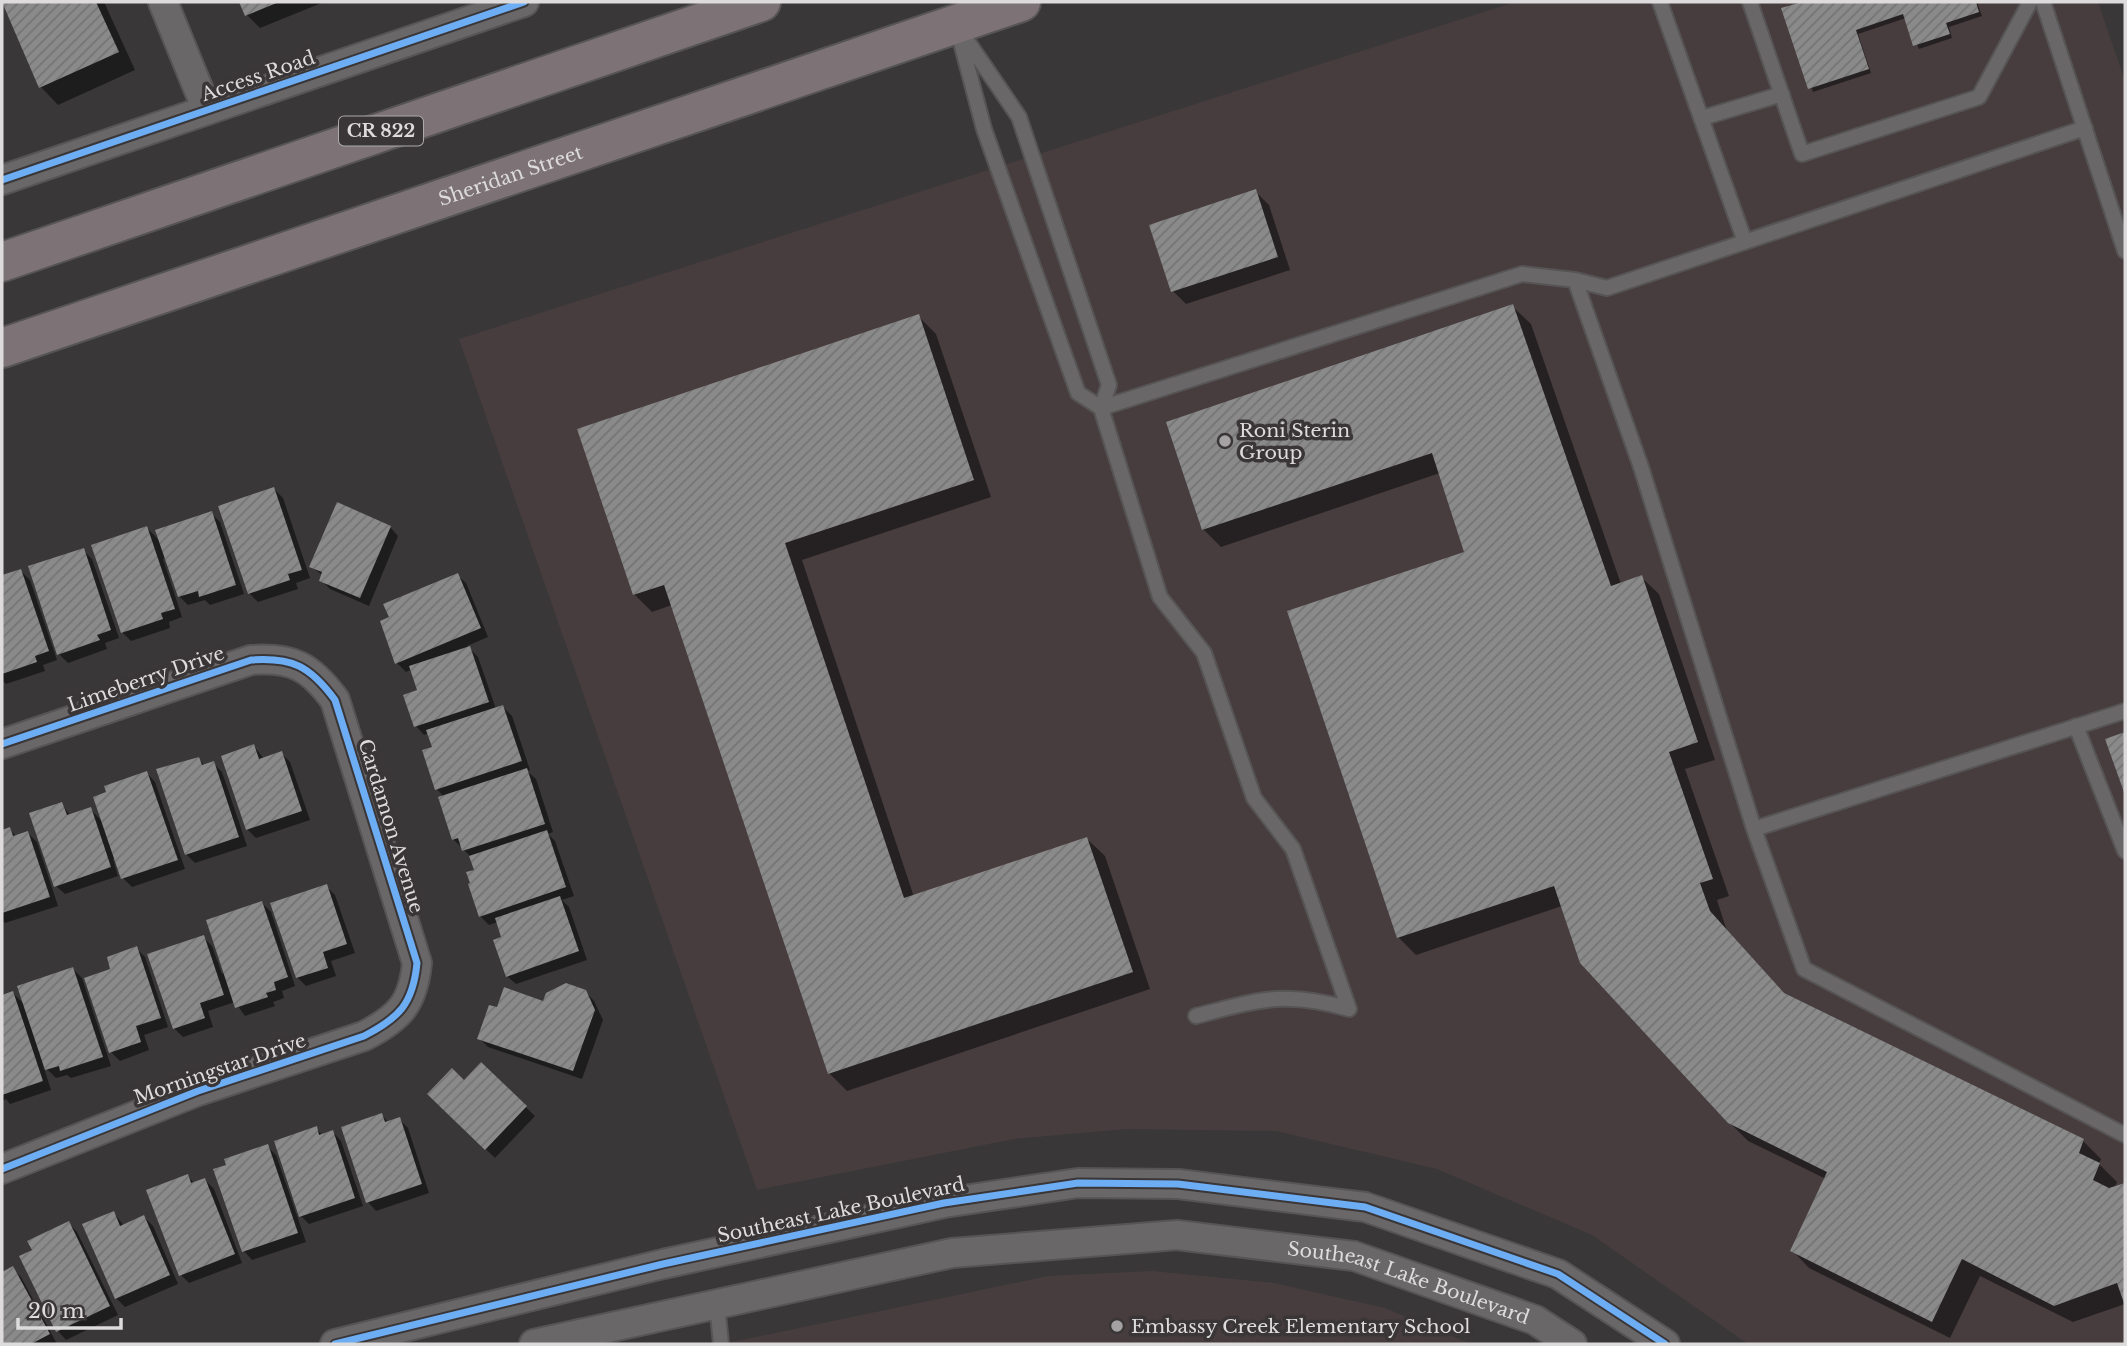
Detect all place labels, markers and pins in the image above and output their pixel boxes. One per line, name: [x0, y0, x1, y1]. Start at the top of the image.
place label: Roni Sterin Group: [1239, 419, 1350, 464]
marker: Roni Sterin Group: [1217, 433, 1233, 449]
place label: Embassy Creek Elementary School: [1131, 1315, 1471, 1338]
marker: Embassy Creek Elementary School: [1109, 1318, 1125, 1334]

